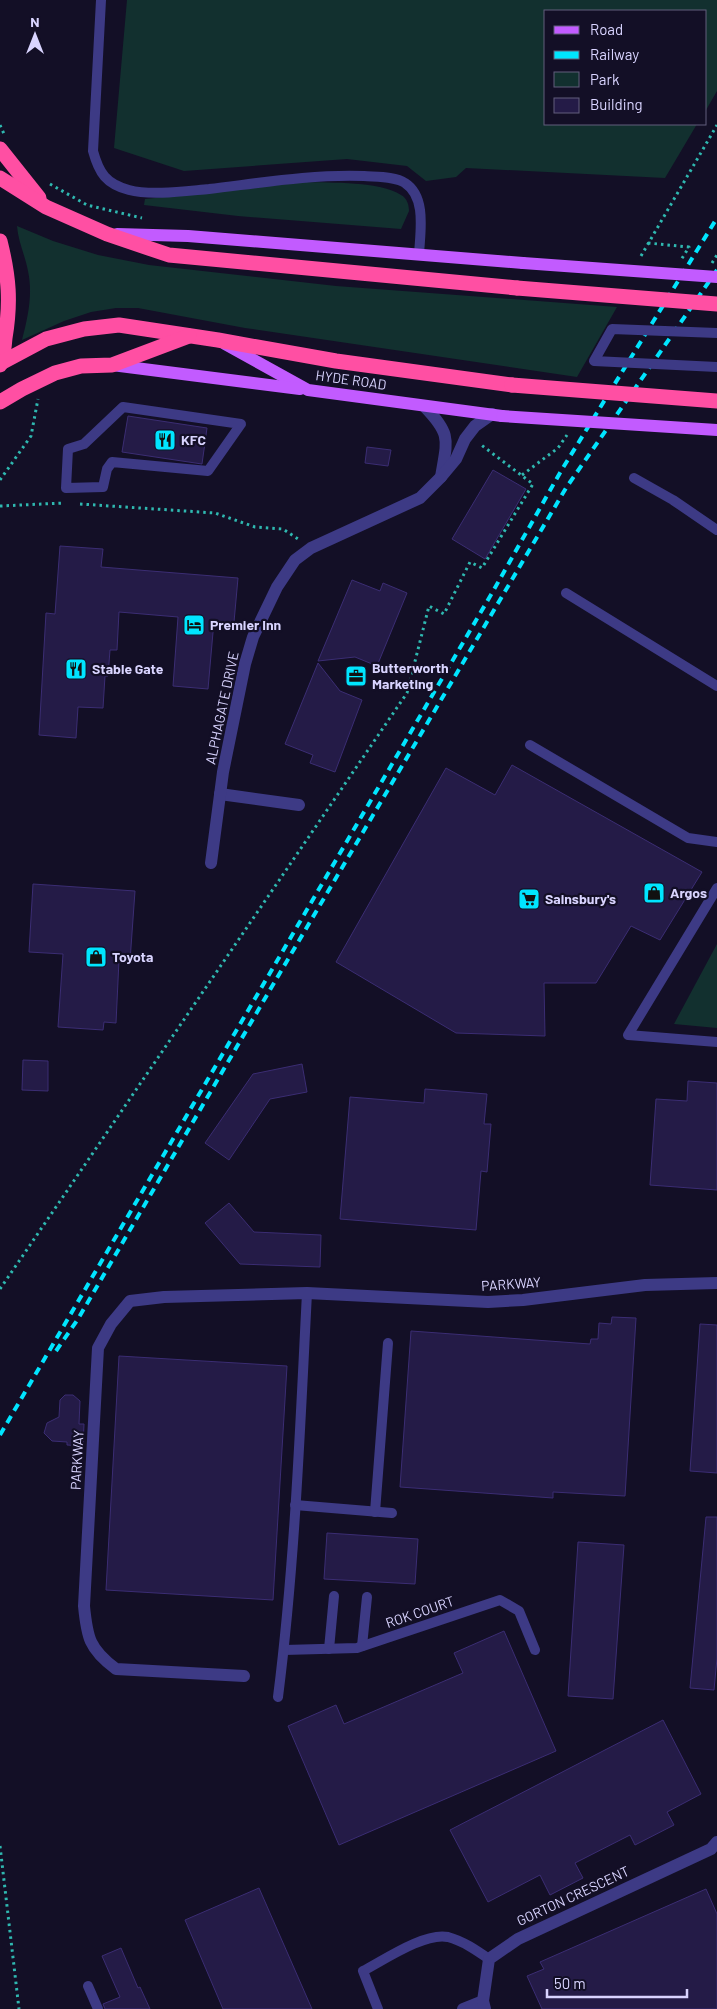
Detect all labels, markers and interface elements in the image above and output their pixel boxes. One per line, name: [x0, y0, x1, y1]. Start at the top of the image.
north arrow: [10, 10, 60, 60]
legend: [544, 10, 707, 125]
text: N: [30, 13, 40, 30]
text: Road: [590, 20, 623, 38]
text: Railway: [590, 45, 639, 63]
text: Park: [590, 70, 620, 88]
text: Building: [590, 95, 643, 113]
street label: HYDE ROAD: [315, 366, 388, 393]
restaurant icon: KFC: [153, 428, 177, 452]
place label: KFC: [181, 431, 206, 448]
hotel icon: Premier Inn: [182, 613, 206, 637]
place label: Premier Inn: [210, 616, 281, 633]
street label: ALPHAGATE DRIVE: [201, 650, 242, 766]
restaurant icon: Stable Gate: [64, 657, 88, 681]
place label: Butterworth Marketing: [372, 659, 449, 692]
place label: Stable Gate: [92, 660, 164, 677]
office icon: Butterworth Marketing: [344, 664, 368, 688]
shop icon: Argos: [642, 881, 666, 905]
place label: Argos: [670, 884, 707, 901]
supermarket icon: Sainsbury's: [517, 887, 541, 911]
place label: Sainsbury's: [545, 890, 616, 907]
shop icon: Toyota: [84, 945, 108, 969]
place label: Toyota: [112, 948, 153, 965]
street label: PARKWAY: [480, 1273, 542, 1294]
street label: PARKWAY: [66, 1430, 87, 1490]
street label: ROK COURT: [383, 1592, 456, 1631]
street label: GORTON CRESCENT: [514, 1862, 632, 1929]
scale bar: [547, 1966, 687, 1998]
text: 50 m: [554, 1974, 586, 1992]

